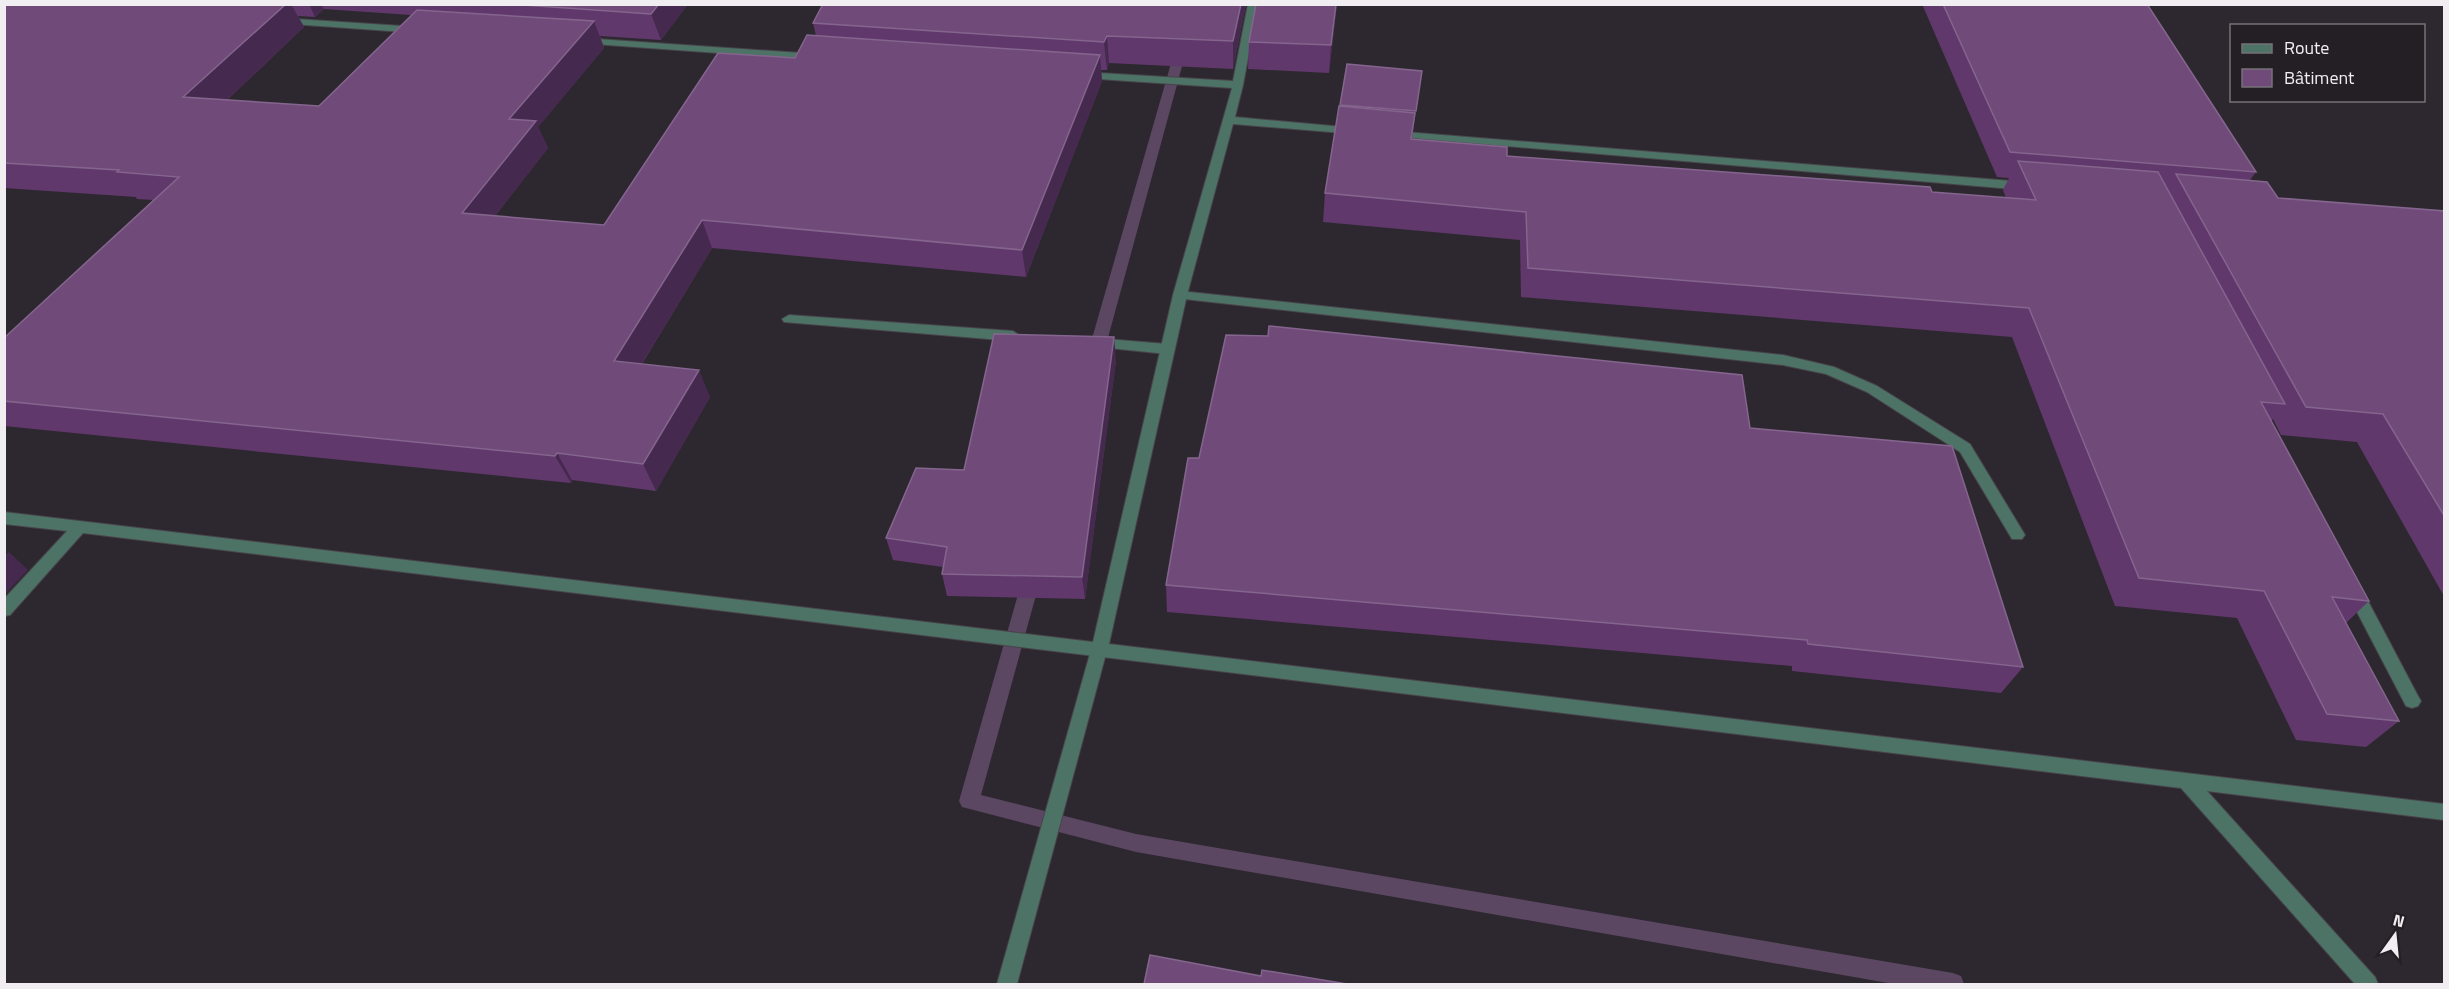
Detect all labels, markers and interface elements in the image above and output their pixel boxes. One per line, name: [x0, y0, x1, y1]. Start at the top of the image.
legend: [2230, 24, 2425, 102]
text: Route: [2284, 34, 2329, 61]
text: Bâtiment: [2284, 64, 2355, 91]
north arrow: [2365, 905, 2425, 965]
text: N: [2390, 907, 2407, 934]

